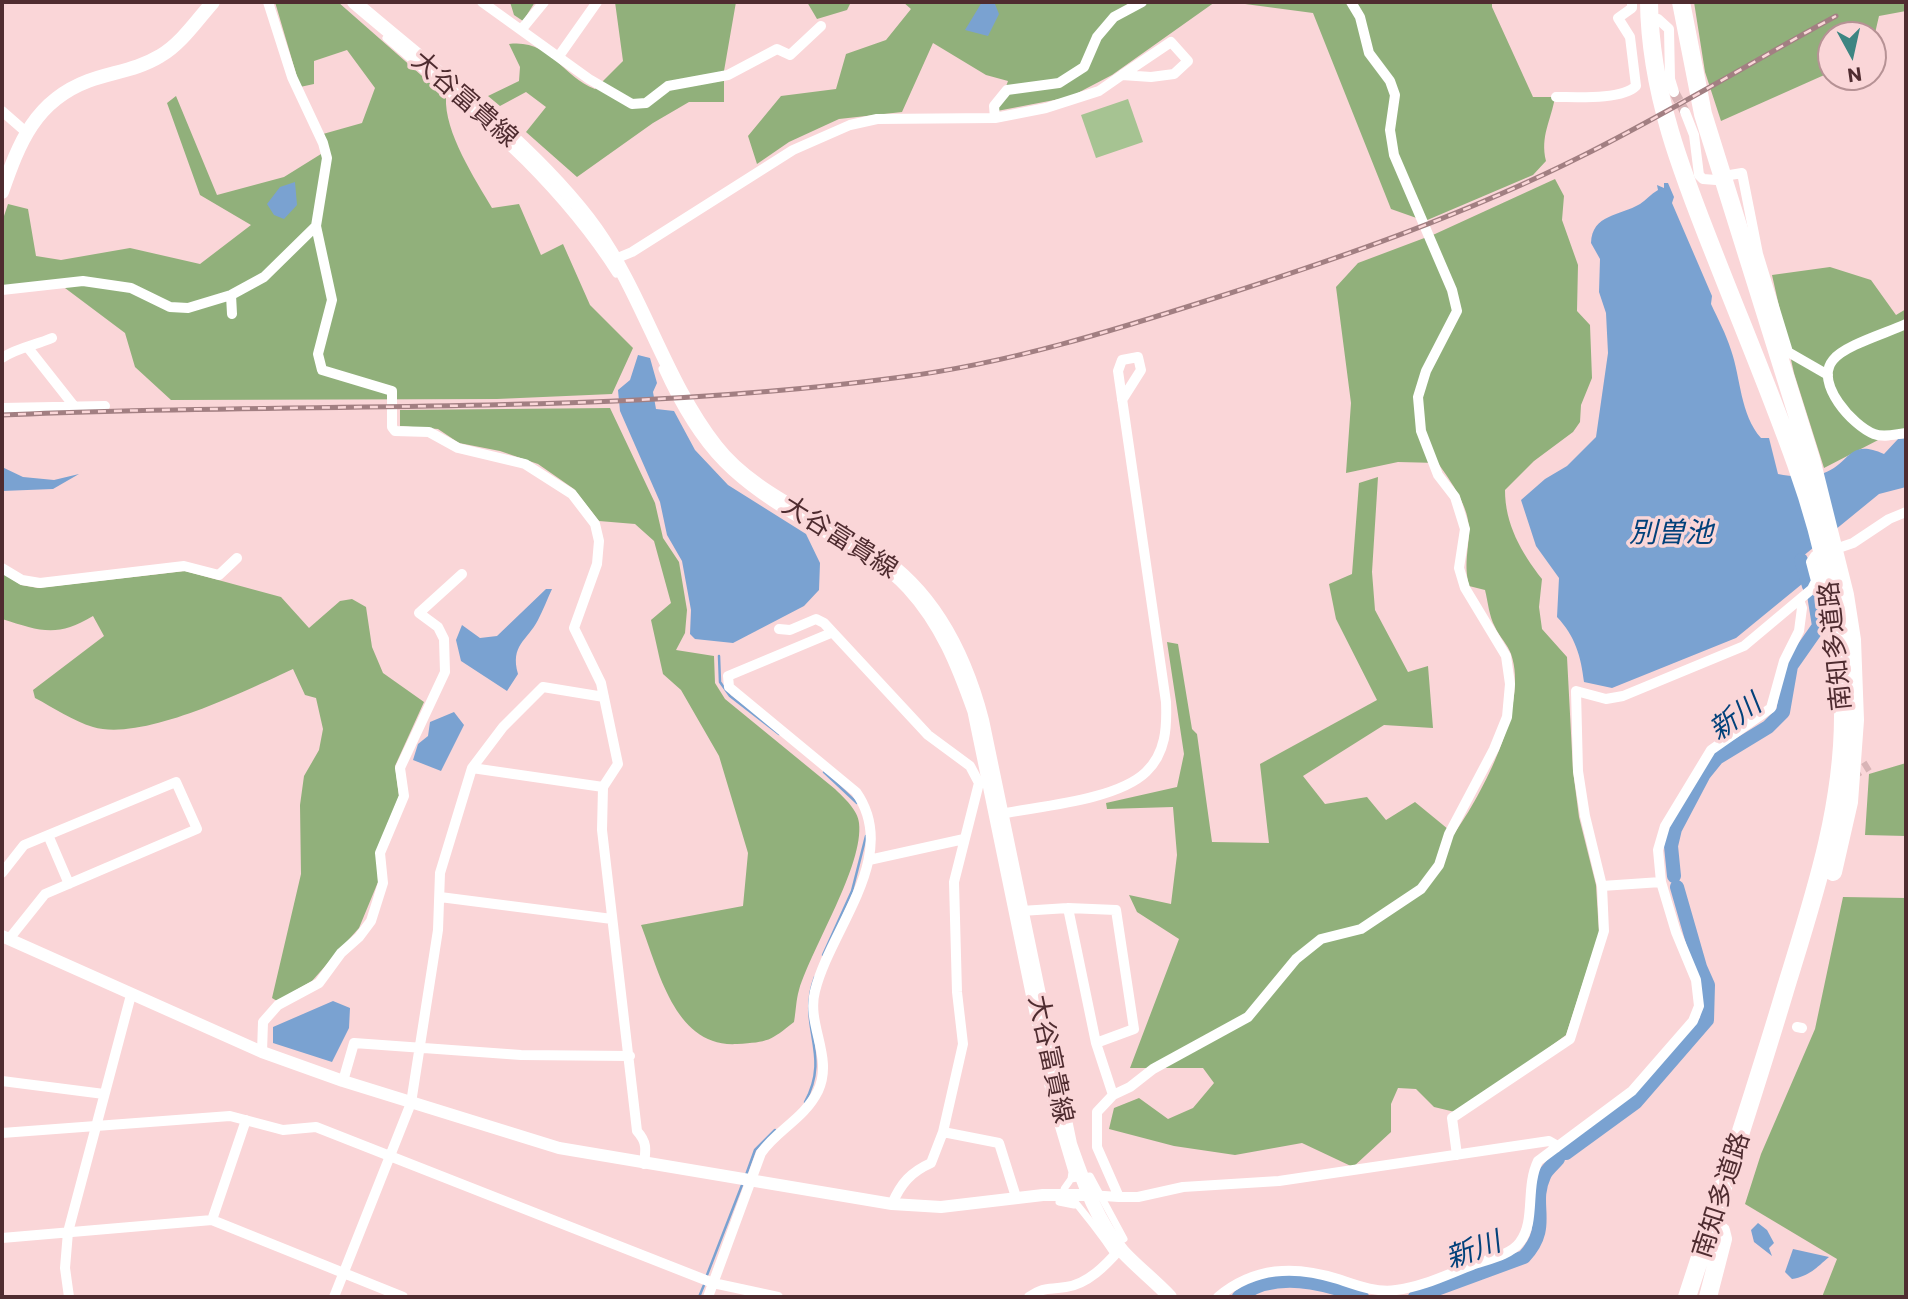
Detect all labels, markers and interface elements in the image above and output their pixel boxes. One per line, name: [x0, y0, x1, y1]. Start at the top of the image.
north arrow: [1817, 21, 1887, 91]
street label: 大谷富貴線: [406, 45, 524, 153]
text: N: [1846, 63, 1863, 88]
street label: 大谷富貴線: [777, 489, 903, 585]
water label: 別曽池: [1629, 516, 1713, 550]
street label: 南知多道路: [1813, 580, 1857, 712]
water label: 新川: [1702, 687, 1768, 747]
street label: 大谷富貴線: [1022, 992, 1080, 1126]
street label: 南知多道路: [1686, 1128, 1756, 1262]
water label: 新川: [1441, 1225, 1505, 1275]

